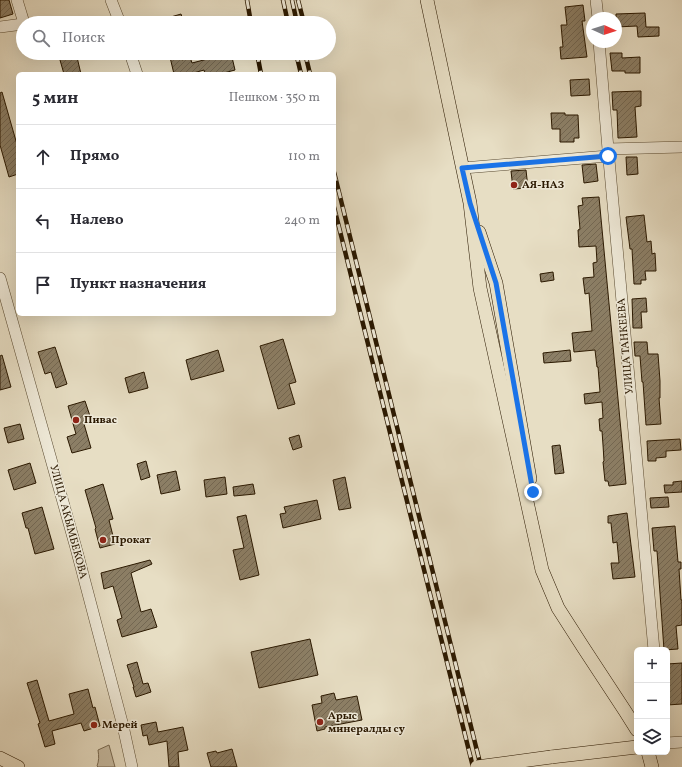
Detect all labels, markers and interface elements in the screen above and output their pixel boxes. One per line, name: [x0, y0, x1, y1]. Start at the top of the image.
north arrow: [586, 12, 622, 48]
search box: [16, 16, 336, 60]
icon: search: [30, 27, 52, 49]
text: Поиск: [62, 28, 105, 49]
text: 5 мин: [32, 87, 78, 110]
text: Пешком · 350 m: [229, 89, 320, 107]
icon: ahead: [32, 146, 54, 168]
text: Прямо: [70, 146, 119, 167]
route start: [599, 147, 617, 165]
text: 110 m: [288, 148, 320, 166]
place label: АЯ-НАЗ: [522, 178, 564, 193]
marker: АЯ-НАЗ: [509, 180, 519, 190]
icon: left: [32, 210, 54, 232]
text: Налево: [70, 210, 124, 231]
text: 240 m: [284, 212, 320, 230]
icon: arrive: [32, 274, 54, 296]
text: Пункт назначения: [70, 274, 206, 295]
street label: УЛИЦА ТАНКЕЕВА: [614, 297, 638, 395]
place label: Пивас: [84, 413, 117, 428]
marker: Пивас: [71, 415, 81, 425]
street label: УЛИЦА АКЫМБЕКОВА: [45, 463, 91, 581]
route end: [524, 483, 542, 501]
place label: Прокат: [111, 533, 151, 548]
marker: Прокат: [98, 535, 108, 545]
map controls: [634, 647, 670, 755]
button: +: [634, 647, 670, 683]
button: −: [634, 683, 670, 719]
place label: Арыс минералды су: [328, 709, 406, 737]
marker: Арыс минералды су: [315, 717, 325, 727]
place label: Мерей: [102, 718, 138, 733]
button: layers: [634, 719, 670, 755]
marker: Мерей: [89, 720, 99, 730]

